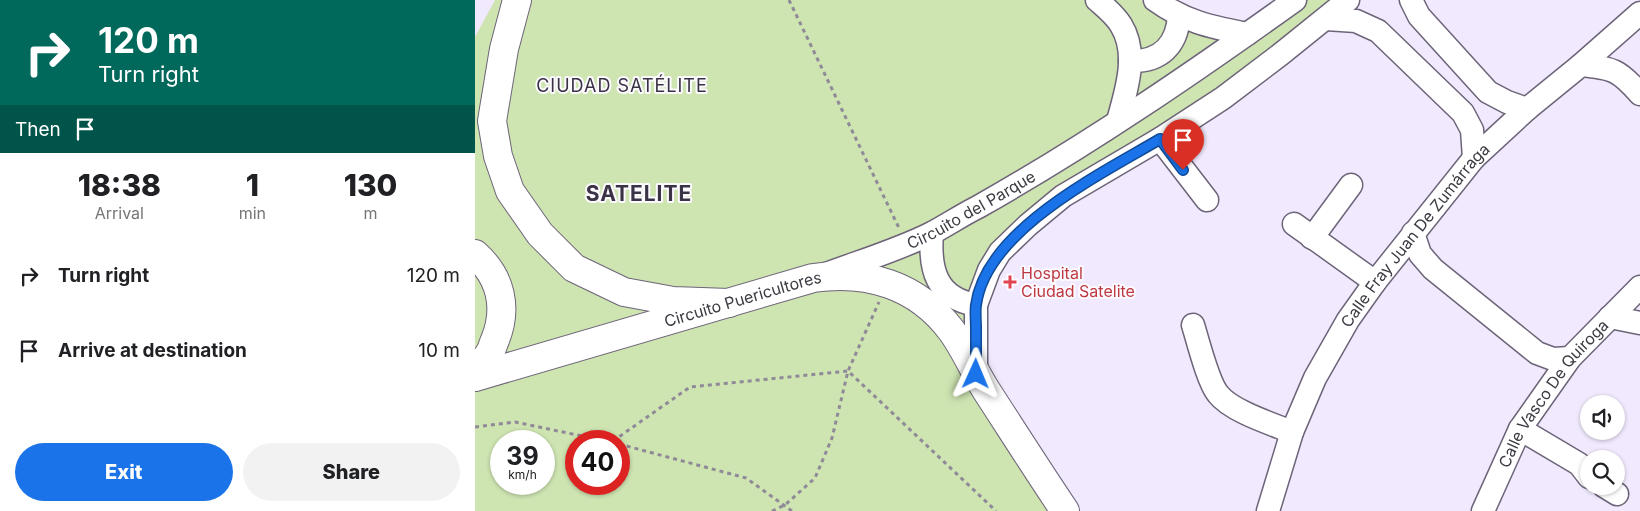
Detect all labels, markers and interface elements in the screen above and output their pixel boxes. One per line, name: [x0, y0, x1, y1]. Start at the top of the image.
text: 120 m: [98, 19, 199, 61]
icon: right: [15, 20, 80, 85]
text: Turn right: [98, 61, 199, 87]
district label: CIUDAD SATÉLITE: [536, 74, 708, 96]
icon: arrive: [71, 115, 99, 143]
text: Then: [15, 118, 61, 141]
pin: [1162, 119, 1204, 170]
icon: arrive: [1169, 126, 1197, 154]
street label: Calle Fray Juan De Zumárraga: [1336, 139, 1493, 331]
street label: Circuito del Parque: [904, 166, 1039, 253]
text: 18:38: [78, 167, 161, 203]
text: 1: [246, 167, 259, 203]
text: 130: [344, 167, 397, 203]
district label: SATELITE: [586, 181, 692, 206]
text: Arrival: [95, 203, 144, 223]
text: min: [239, 203, 266, 223]
text: m: [363, 203, 378, 223]
icon: right: [15, 262, 43, 290]
place label: Hospital Ciudad Satelite: [1021, 263, 1135, 301]
text: Turn right: [58, 264, 149, 287]
text: 120 m: [407, 264, 460, 287]
street label: Circuito Puericultores: [662, 267, 823, 331]
marker: Hospital Ciudad Satelite: [1003, 275, 1017, 289]
street label: Calle Vasco De Quiroga: [1494, 315, 1612, 471]
icon: arrive: [15, 337, 43, 365]
text: Arrive at destination: [58, 339, 247, 362]
text: 10 m: [418, 339, 460, 362]
position arrow: [949, 347, 1001, 399]
map controls: [1580, 395, 1625, 495]
button: sound: [1580, 395, 1625, 440]
speed limit sign: 40: [565, 430, 630, 495]
text: 39: [506, 441, 539, 471]
button: Exit: [15, 443, 233, 501]
button: Share: [243, 443, 460, 501]
button: search: [1580, 450, 1625, 495]
text: km/h: [508, 467, 537, 482]

